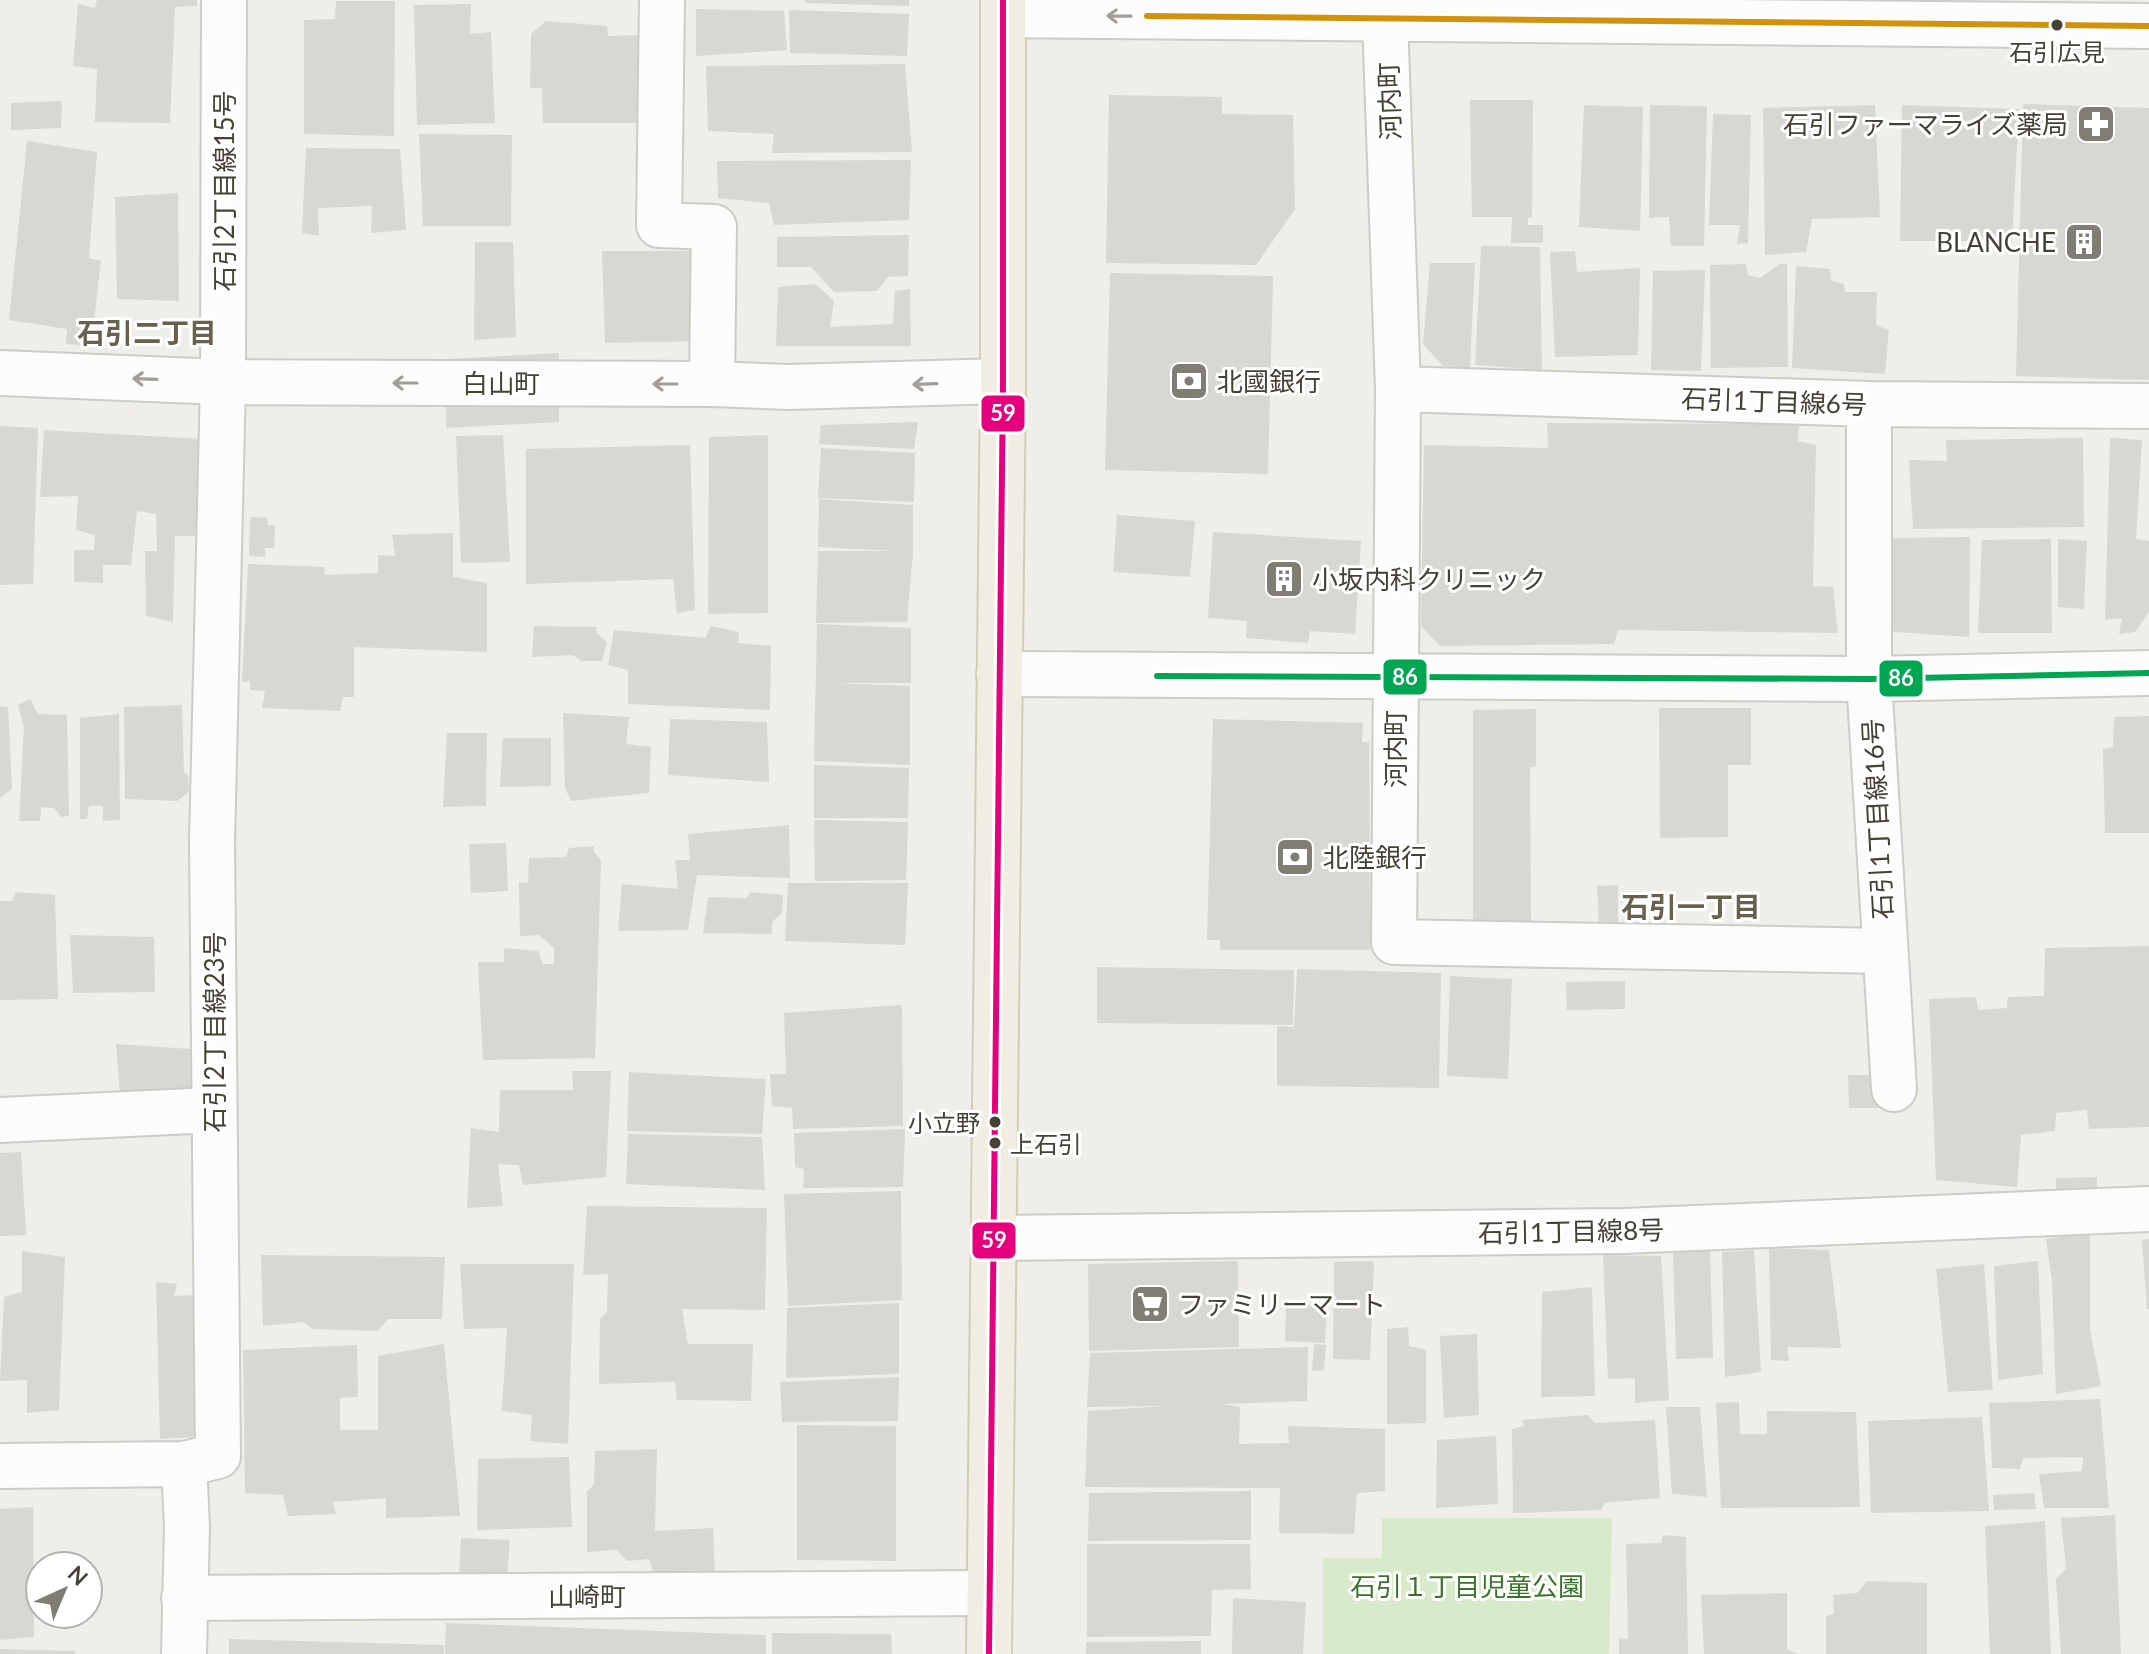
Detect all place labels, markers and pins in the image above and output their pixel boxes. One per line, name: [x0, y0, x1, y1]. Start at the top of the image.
marker: 石引広見: [2049, 17, 2065, 33]
place label: 石引広見: [2009, 37, 2105, 66]
pharmacy icon: 石引ファーマライズ薬局: [2075, 103, 2117, 145]
place label: 石引ファーマライズ薬局: [1783, 108, 2068, 140]
building icon: BLANCHE: [2063, 221, 2105, 263]
place label: BLANCHE: [1936, 226, 2056, 258]
bank icon: 北國銀行: [1168, 360, 1210, 402]
place label: 北國銀行: [1217, 365, 1321, 397]
building icon: 小坂内科クリニック: [1263, 558, 1305, 600]
place label: 小坂内科クリニック: [1312, 563, 1546, 595]
bank icon: 北陸銀行: [1274, 836, 1316, 878]
place label: 北陸銀行: [1323, 841, 1427, 873]
place label: 小立野: [908, 1108, 980, 1137]
marker: 小立野: [987, 1114, 1003, 1130]
place label: 上石引: [1010, 1129, 1082, 1158]
marker: 上石引: [987, 1135, 1003, 1151]
supermarket icon: ファミリーマート: [1129, 1283, 1171, 1325]
place label: ファミリーマート: [1178, 1288, 1386, 1320]

